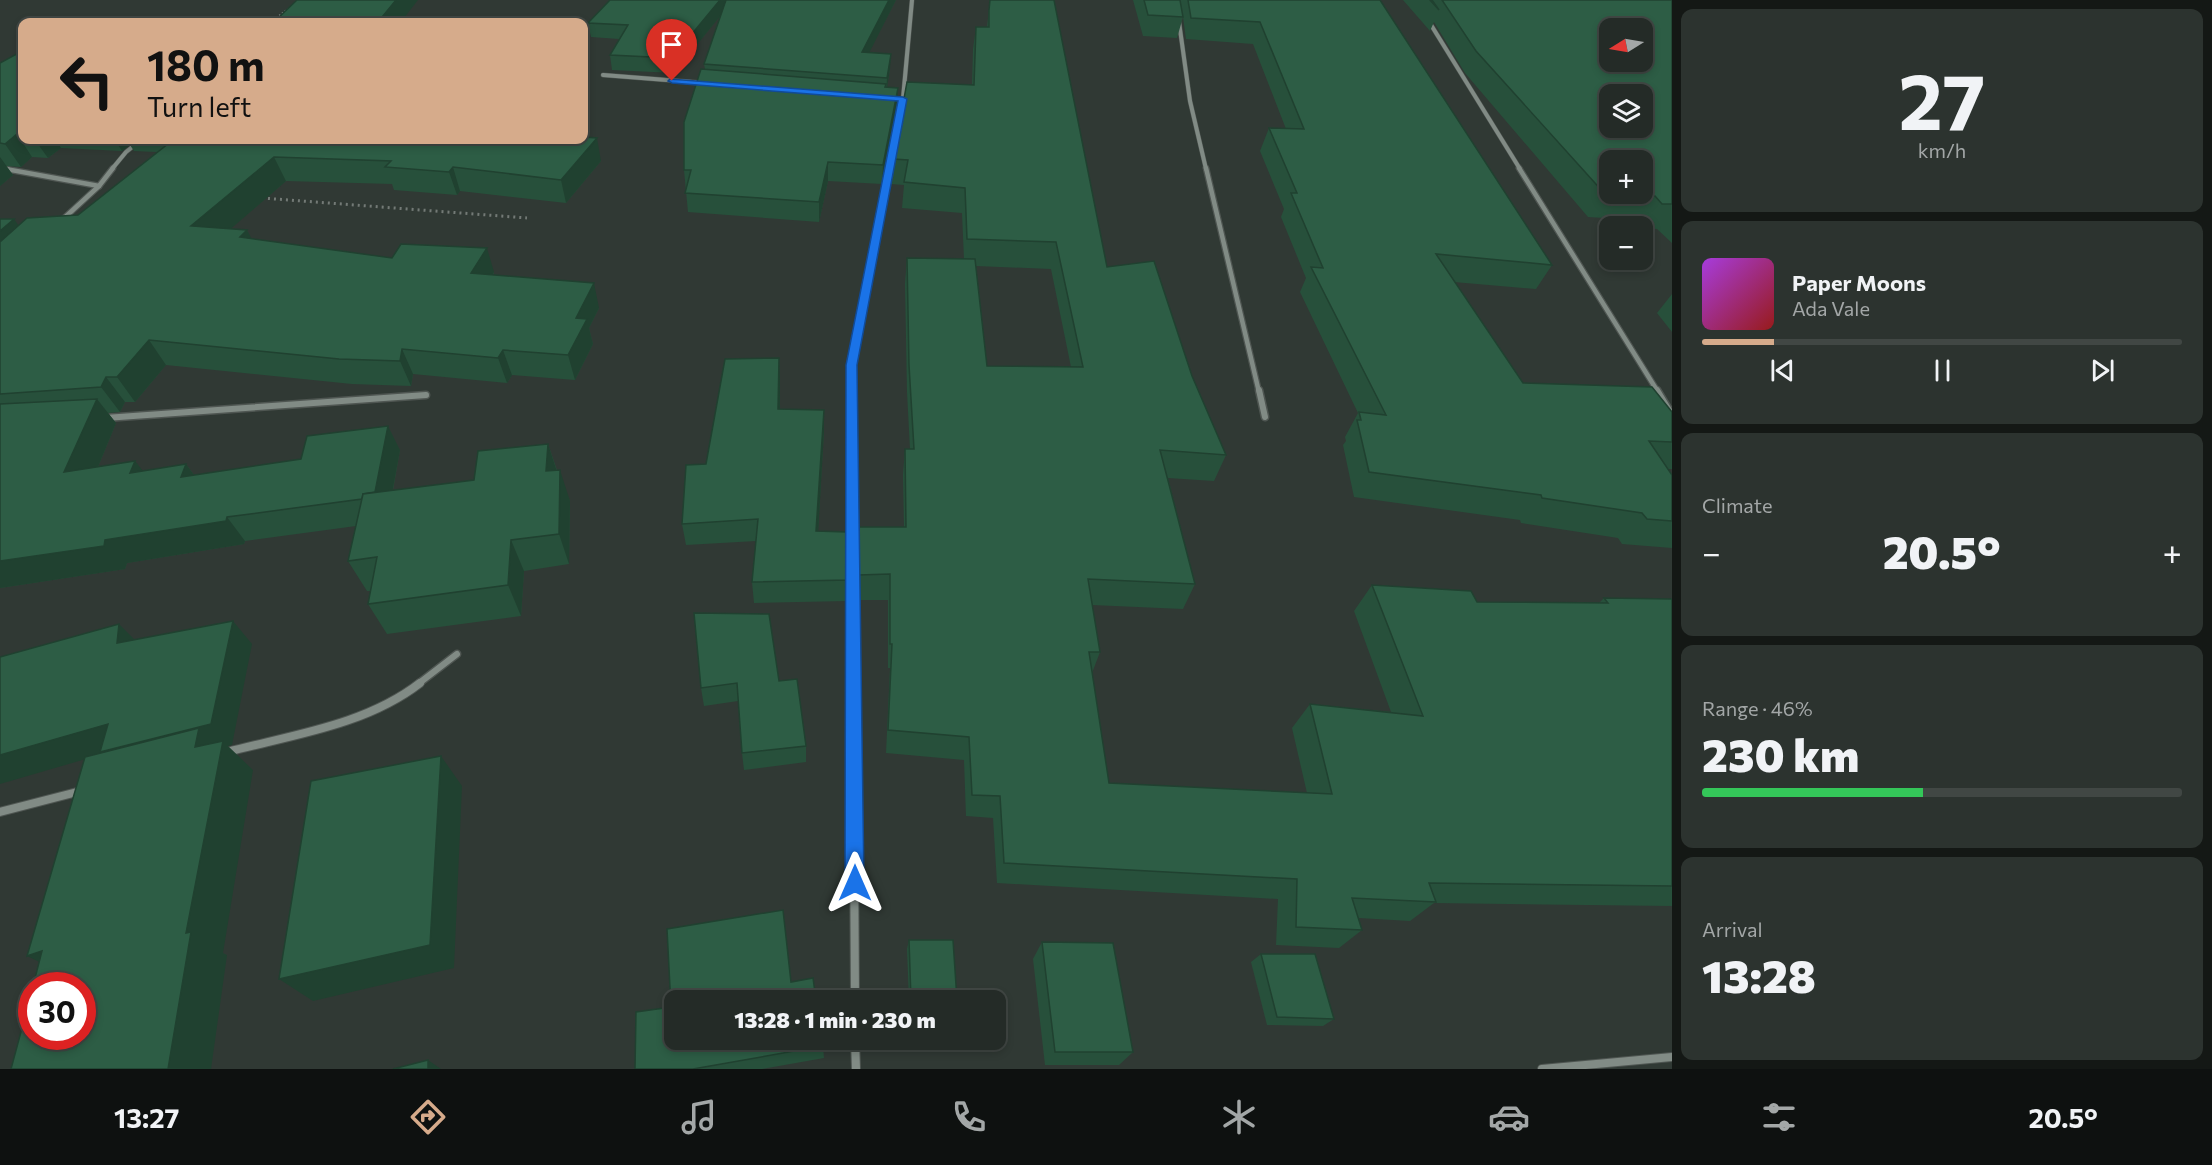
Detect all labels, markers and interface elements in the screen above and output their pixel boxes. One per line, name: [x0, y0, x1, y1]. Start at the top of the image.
north arrow: [1599, 18, 1653, 72]
map controls: [1599, 18, 1653, 270]
pin: [646, 19, 697, 81]
icon: arrive: [655, 28, 688, 61]
text: 180 m: [147, 38, 265, 90]
icon: left: [48, 42, 126, 120]
text: 27: [1899, 51, 1985, 146]
button: layers: [1599, 84, 1653, 138]
text: Turn left: [147, 90, 251, 123]
text: km/h: [1918, 138, 1966, 162]
button: +: [1599, 150, 1653, 204]
button: −: [1599, 216, 1653, 270]
text: Paper Moons: [1792, 269, 1926, 296]
text: Ada Vale: [1792, 296, 1870, 320]
icon: previous: [1766, 354, 1799, 387]
icon: pause: [1926, 354, 1959, 387]
icon: next: [2086, 354, 2119, 387]
text: Climate: [1702, 493, 1772, 517]
text: 20.5°: [1883, 523, 2001, 578]
text: −: [1702, 531, 1721, 572]
text: +: [2163, 531, 2182, 572]
text: Range · 46%: [1702, 696, 1813, 720]
text: 230 km: [1702, 726, 1859, 781]
position arrow: [823, 851, 887, 915]
text: Arrival: [1702, 917, 1763, 941]
text: 13:28: [1702, 947, 1816, 1002]
speed limit sign: 30: [18, 972, 96, 1050]
text: 13:28 · 1 min · 230 m: [734, 1006, 936, 1033]
icon: directions: [407, 1096, 449, 1138]
icon: music: [678, 1096, 720, 1138]
icon: phone: [948, 1096, 990, 1138]
icon: climate: [1218, 1096, 1260, 1138]
icon: car: [1488, 1096, 1530, 1138]
icon: filters: [1758, 1096, 1800, 1138]
text: 13:27: [114, 1101, 179, 1134]
text: 20.5°: [2029, 1101, 2098, 1134]

